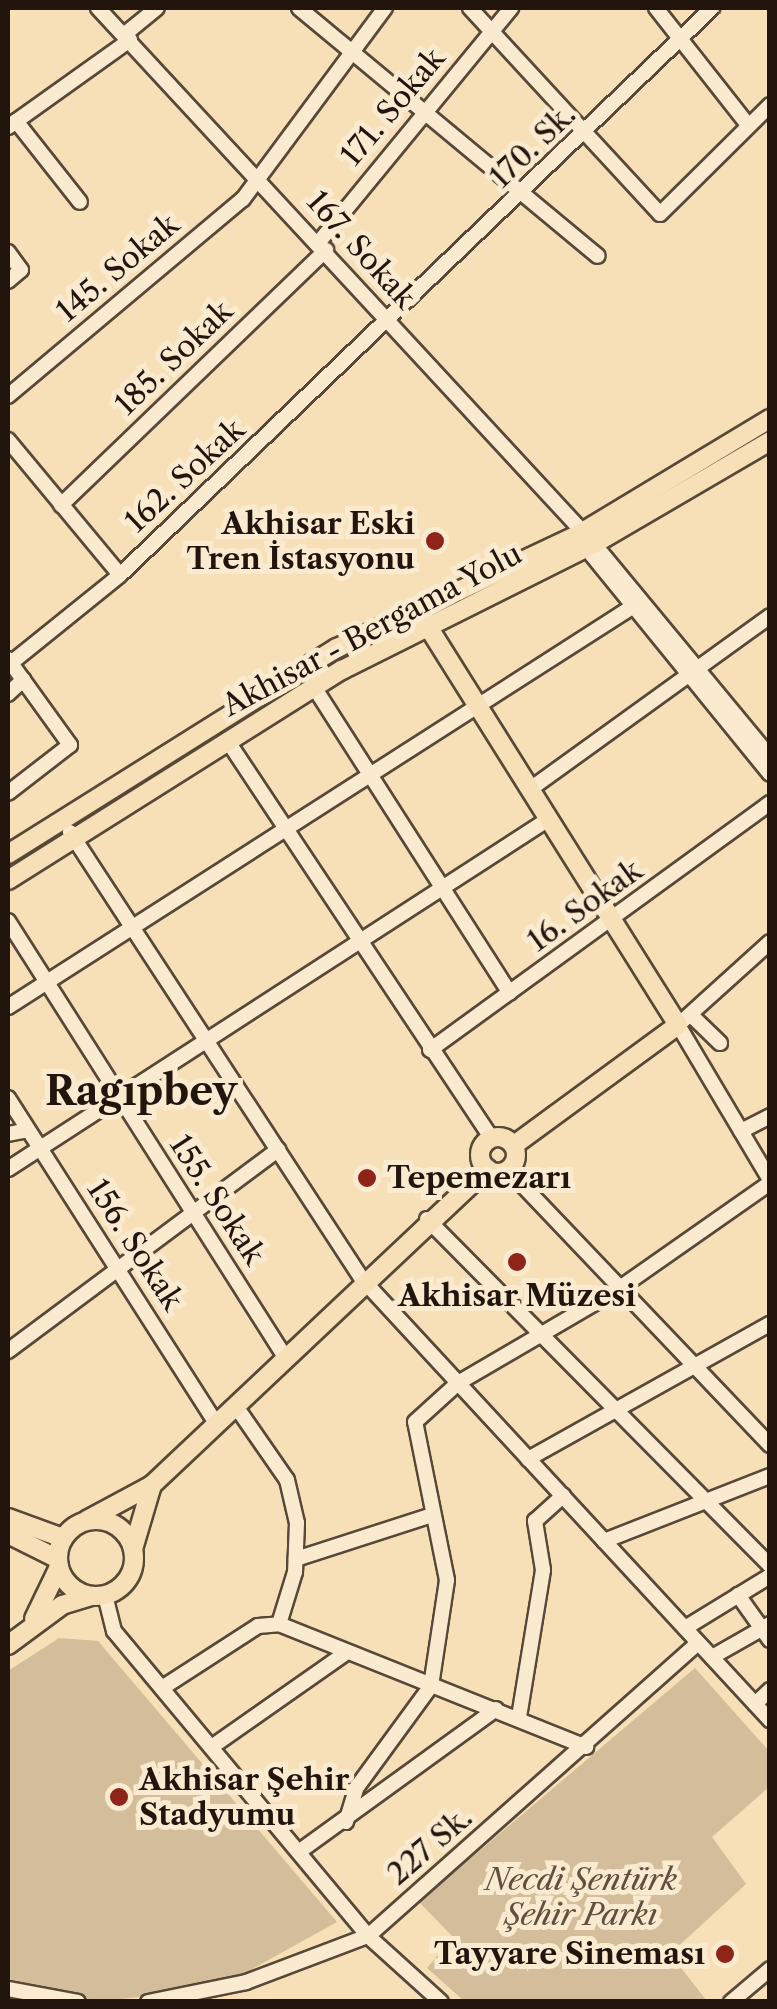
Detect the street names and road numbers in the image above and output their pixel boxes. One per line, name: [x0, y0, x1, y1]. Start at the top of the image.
street label: 171. Sokak: [334, 41, 452, 173]
street label: 170. Sk.: [483, 97, 583, 195]
street label: 167. Sokak: [299, 184, 423, 316]
street label: 145. Sokak: [50, 207, 186, 329]
street label: 185. Sokak: [108, 293, 240, 423]
street label: 162. Sokak: [118, 412, 252, 540]
street label: Akhisar - Bergama Yolu: [215, 535, 529, 725]
street label: 16. Sokak: [521, 853, 649, 959]
street label: 155. Sokak: [162, 1128, 272, 1272]
street label: 156. Sokak: [79, 1173, 191, 1317]
street label: 227 Sk.: [380, 1799, 480, 1893]

